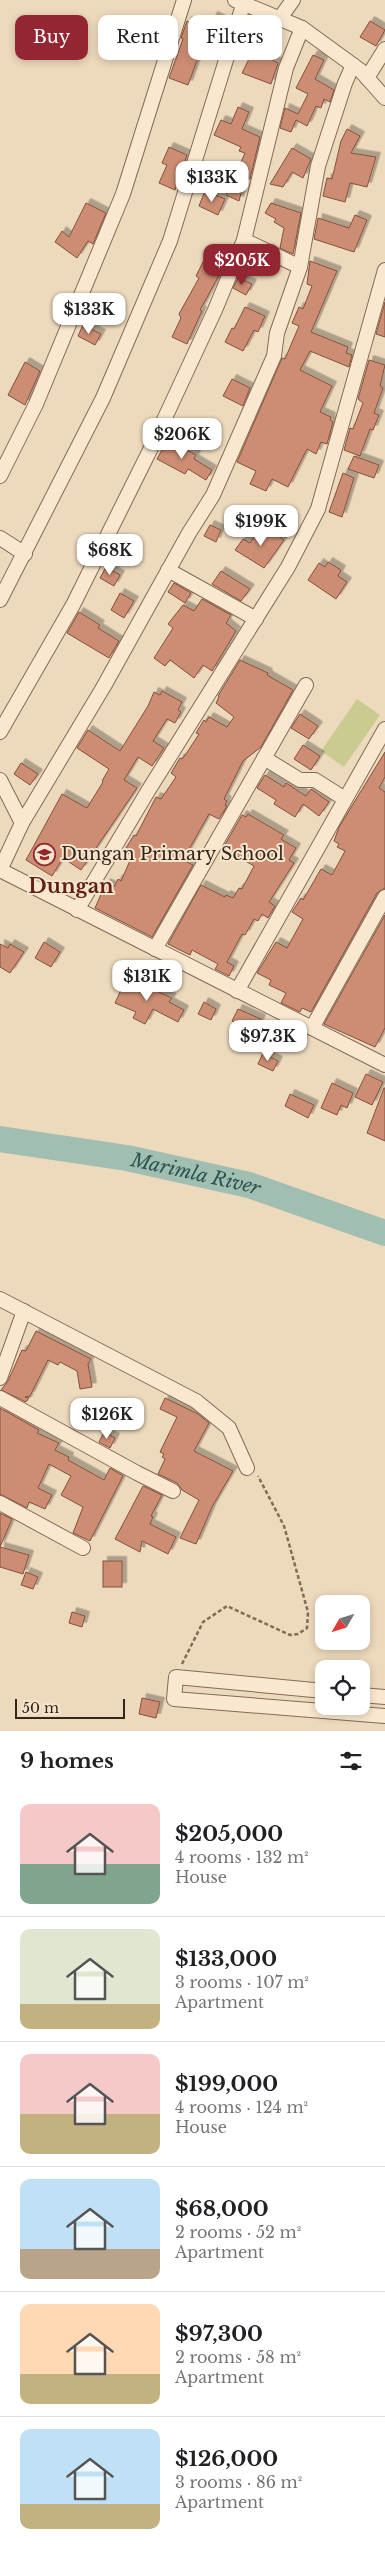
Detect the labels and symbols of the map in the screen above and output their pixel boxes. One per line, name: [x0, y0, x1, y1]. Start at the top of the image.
pin: $133K: [177, 160, 247, 203]
pin: $205K: [207, 244, 277, 286]
pin: $133K: [54, 292, 124, 335]
pin: $206K: [147, 418, 217, 460]
pin: $199K: [226, 504, 296, 547]
pin: $68K: [80, 534, 140, 576]
school or university icon: Dungan Primary School: [33, 842, 57, 866]
place label: Dungan Primary School: [61, 843, 284, 865]
district label: Dungan: [28, 874, 114, 898]
pin: $131K: [112, 960, 182, 1002]
pin: $97.3K: [227, 1020, 309, 1062]
water label: Marimla River: [128, 1148, 265, 1200]
pin: $126K: [72, 1398, 142, 1440]
north arrow: [315, 1595, 370, 1650]
scale bar: [15, 1696, 125, 1719]

